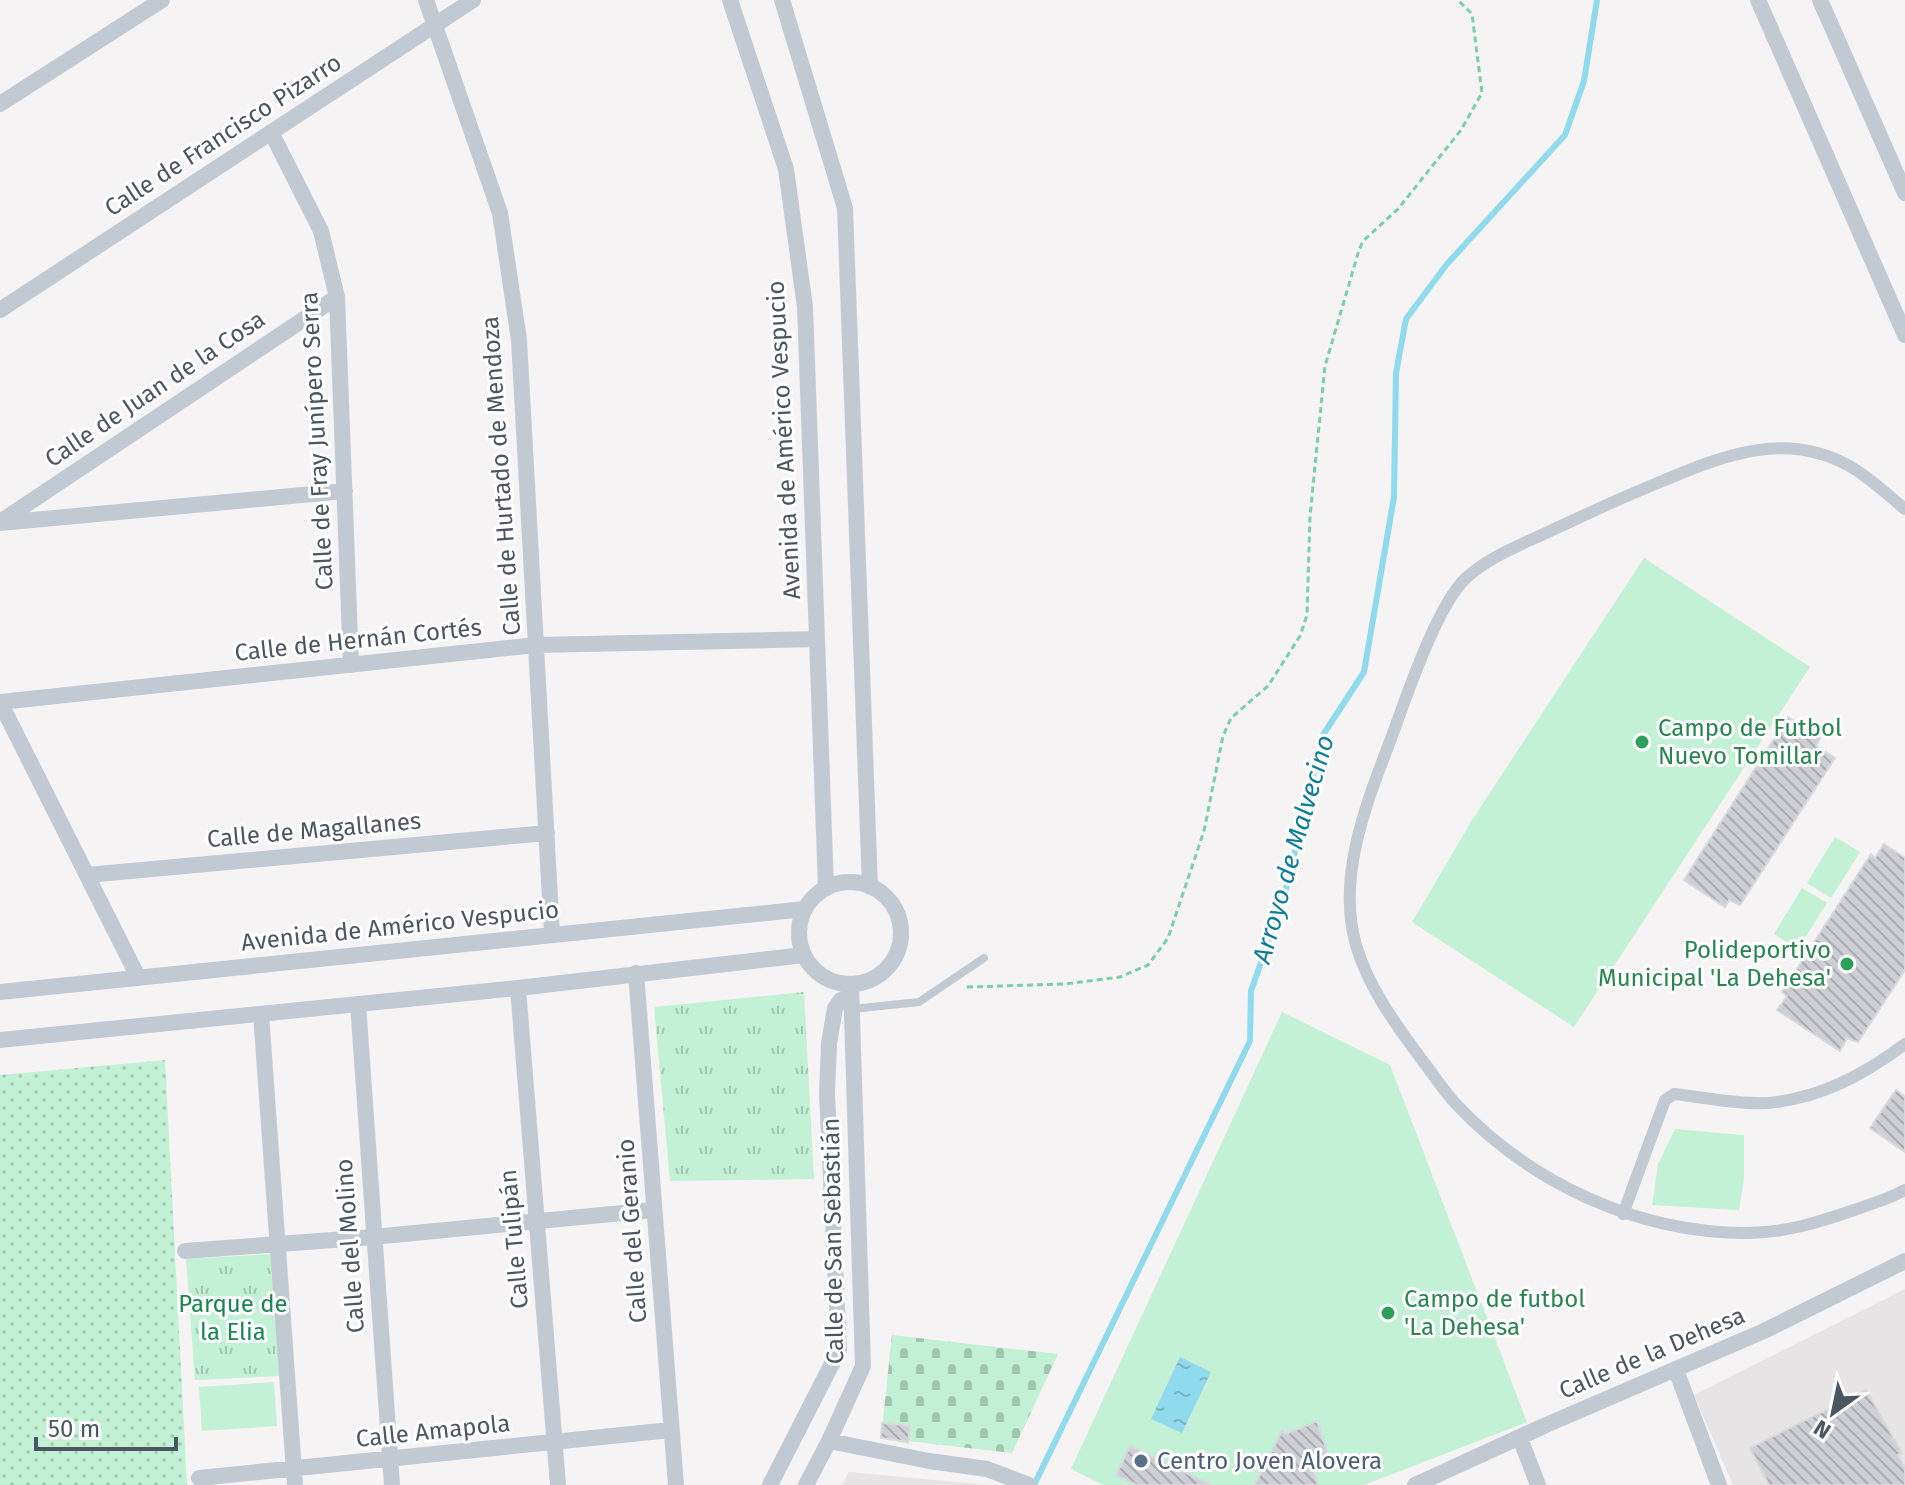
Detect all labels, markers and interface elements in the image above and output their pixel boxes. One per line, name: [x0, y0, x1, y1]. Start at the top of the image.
street label: Calle de Francisco Pizarro: [100, 48, 346, 222]
street label: Avenida de Américo Vespucio: [762, 280, 806, 600]
street label: Calle de Fray Junípero Serra: [295, 291, 339, 591]
street label: Calle de Juan de la Cosa: [40, 305, 270, 473]
street label: Calle de Hurtado de Mendoza: [476, 315, 526, 637]
street label: Calle de Hernán Cortés: [233, 613, 483, 667]
place label: Campo de Futbol Nuevo Tomillar: [1658, 714, 1842, 770]
water label: Arroyo de Malvecino: [1246, 731, 1341, 968]
marker: Campo de Futbol Nuevo Tomillar: [1633, 733, 1651, 751]
street label: Calle de Magallanes: [206, 807, 422, 853]
street label: Avenida de Américo Vespucio: [240, 895, 560, 957]
place label: Polideportivo Municipal 'La Dehesa': [1598, 936, 1831, 992]
marker: Polideportivo Municipal 'La Dehesa': [1838, 955, 1856, 973]
street label: Calle de San Sebastián: [817, 1118, 849, 1364]
street label: Calle del Geranio: [612, 1138, 652, 1324]
street label: Calle del Molino: [330, 1158, 370, 1334]
street label: Calle Tulipán: [494, 1168, 534, 1310]
place label: Campo de futbol 'La Dehesa': [1404, 1285, 1585, 1341]
park label: Parque de la Elia: [178, 1290, 288, 1346]
street label: Calle de la Dehesa: [1555, 1301, 1749, 1405]
marker: Campo de futbol 'La Dehesa': [1379, 1304, 1397, 1322]
north arrow: [1793, 1373, 1873, 1453]
scale bar: [36, 1401, 176, 1451]
street label: Calle Amapola: [354, 1409, 512, 1453]
text: N: [1809, 1414, 1836, 1445]
text: 50 m: [48, 1415, 100, 1443]
place label: Centro Joven Alovera: [1157, 1447, 1382, 1475]
marker: Centro Joven Alovera: [1132, 1452, 1150, 1470]

